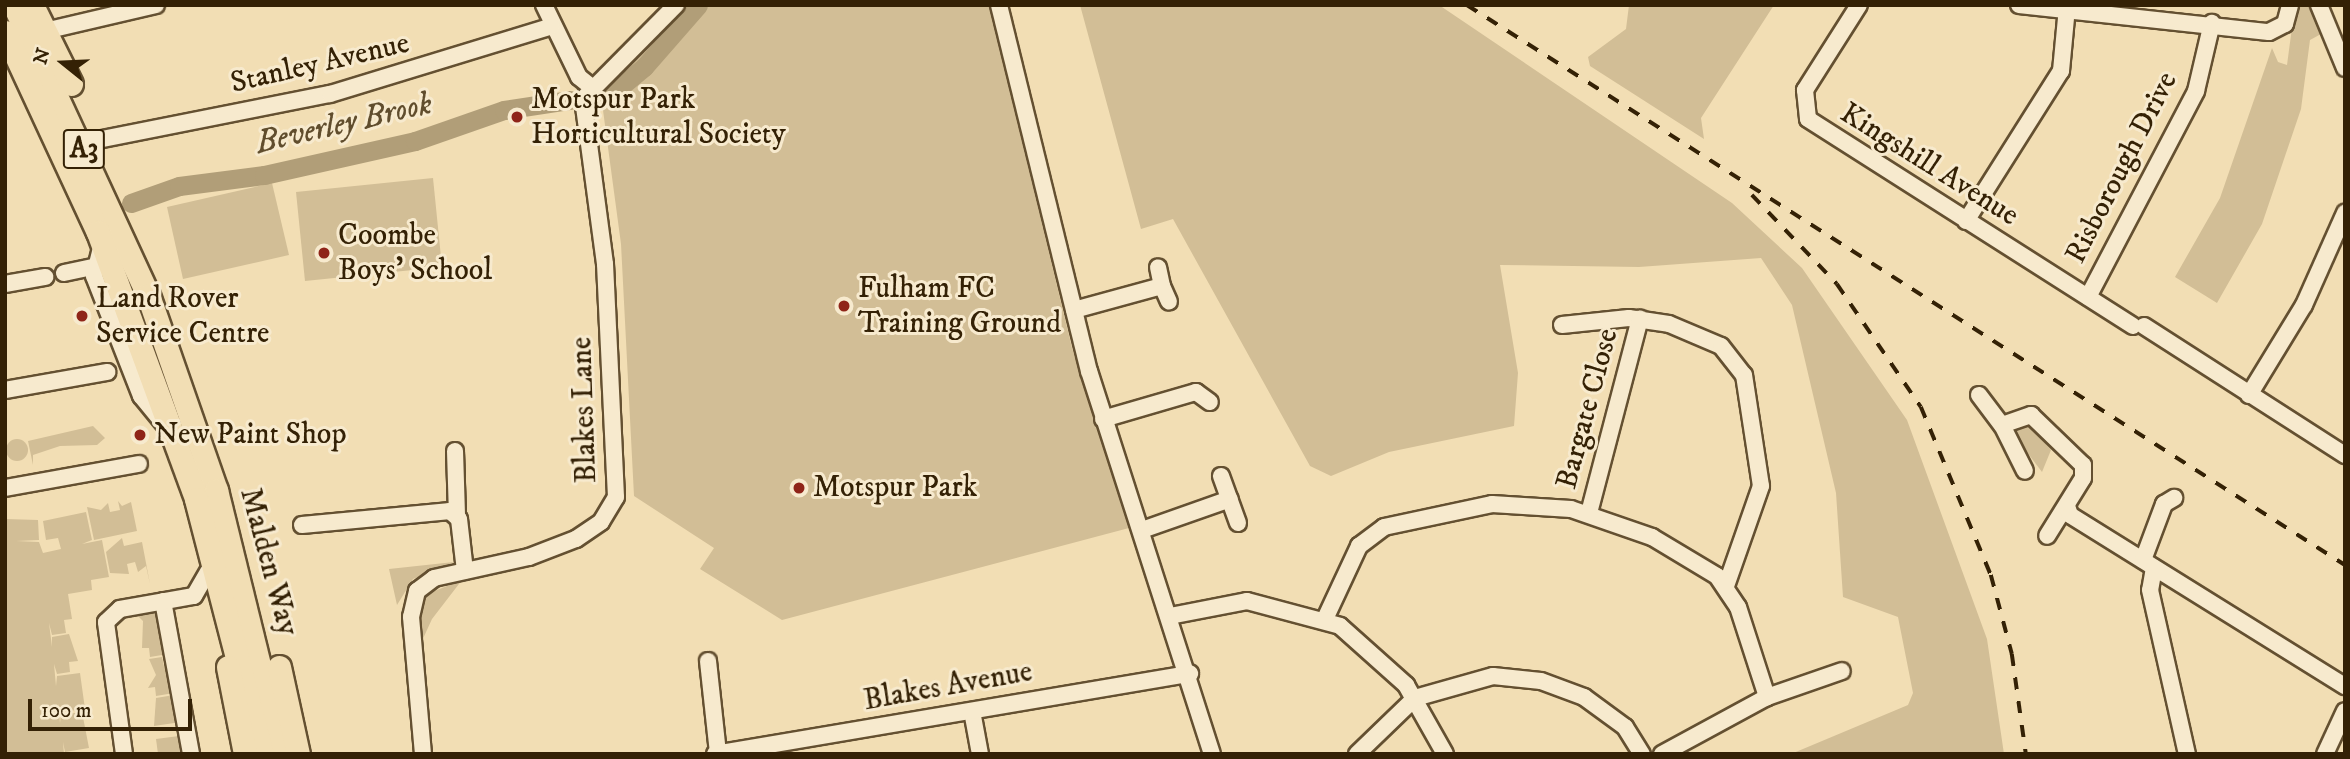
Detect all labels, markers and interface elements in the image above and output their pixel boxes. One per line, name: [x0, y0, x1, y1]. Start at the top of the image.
street label: Stanley Avenue: [227, 26, 413, 102]
north arrow: [28, 28, 98, 98]
text: N: [29, 45, 56, 67]
street label: Risborough Drive: [2058, 66, 2186, 270]
place label: Motspur Park Horticultural Society: [531, 82, 786, 152]
water label: Beverley Brook: [252, 85, 436, 163]
street label: Kingshill Avenue: [1833, 96, 2025, 234]
marker: Motspur Park Horticultural Society: [509, 109, 525, 125]
road number: A3: [61, 124, 107, 174]
place label: Coombe Boys' School: [338, 218, 492, 288]
marker: Coombe Boys' School: [316, 245, 332, 261]
place label: Fulham FC Training Ground: [858, 271, 1061, 342]
place label: Land Rover Service Centre: [96, 281, 270, 352]
marker: Fulham FC Training Ground: [836, 298, 852, 314]
marker: Land Rover Service Centre: [74, 308, 90, 324]
street label: Bargate Close: [1549, 325, 1627, 493]
street label: Blakes Lane: [564, 336, 606, 484]
place label: New Paint Shop: [154, 417, 346, 453]
marker: New Paint Shop: [132, 427, 148, 443]
place label: Motspur Park: [813, 470, 977, 506]
marker: Motspur Park: [791, 480, 807, 496]
street label: Malden Way: [231, 484, 305, 640]
street label: Blakes Avenue: [861, 654, 1035, 720]
scale bar: [32, 686, 196, 730]
text: 100 m: [41, 698, 92, 724]

